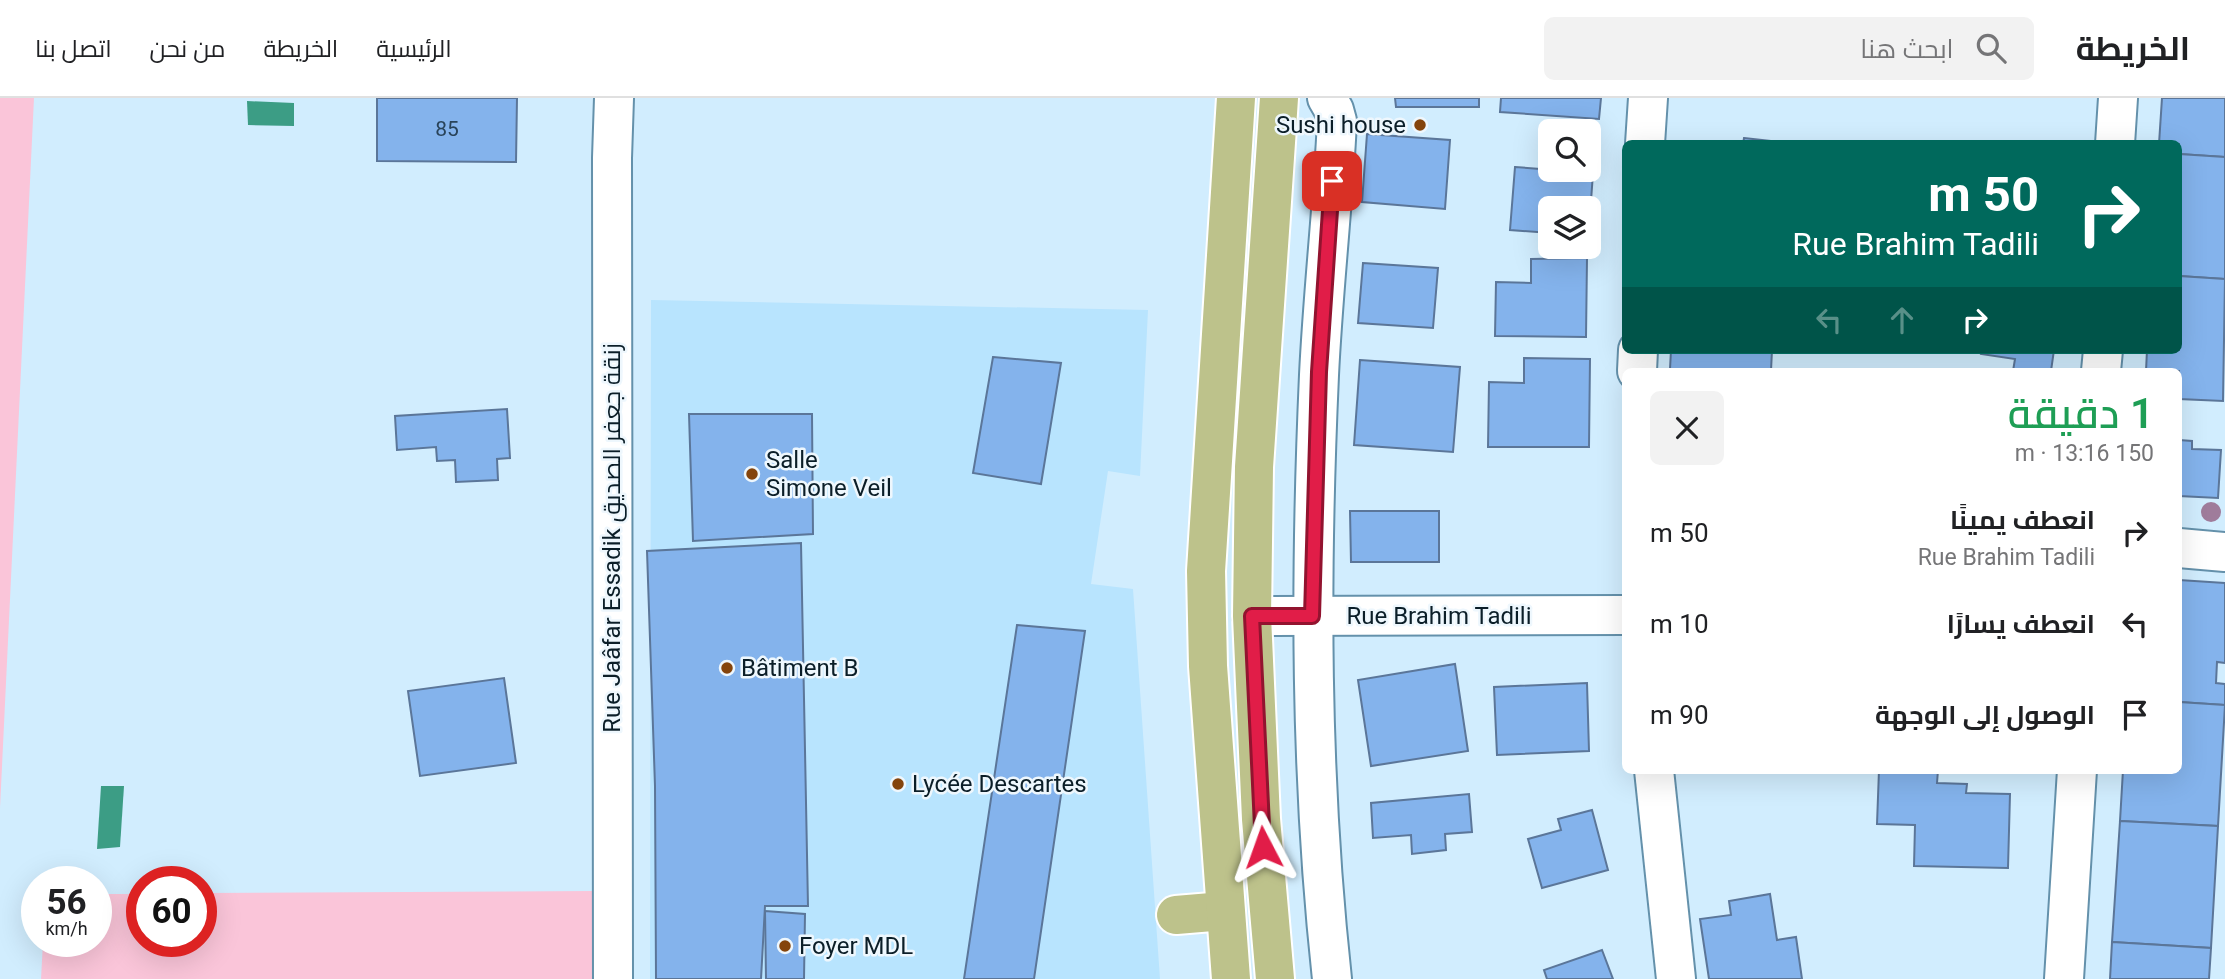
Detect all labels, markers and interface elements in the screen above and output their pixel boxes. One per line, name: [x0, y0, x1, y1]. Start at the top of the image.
search box: [1544, 17, 2034, 80]
icon: search: [1972, 29, 2010, 67]
text: الخريطة: [2076, 29, 2190, 68]
text: ابحث هنا: [1860, 34, 1954, 64]
text: اتصل بنا: [35, 35, 112, 63]
text: من نحن: [150, 35, 225, 63]
text: الخريطة: [263, 35, 338, 63]
text: الرئيسية: [376, 35, 452, 63]
place label: Sushi house: [1276, 111, 1406, 139]
house number: 85: [435, 117, 459, 141]
marker: Sushi house: [1412, 117, 1428, 133]
map controls: [1538, 119, 1601, 259]
button: search: [1538, 119, 1601, 182]
pin: [1302, 151, 1362, 211]
icon: arrive: [1313, 162, 1351, 200]
text: 50 m: [1928, 166, 2039, 223]
icon: right: [2063, 168, 2154, 259]
button: layers: [1538, 196, 1601, 259]
text: Rue Brahim Tadili: [1792, 225, 2039, 263]
icon: left: [1810, 301, 1848, 339]
icon: ahead: [1883, 301, 1921, 339]
icon: right: [1956, 301, 1994, 339]
street label: Rue Jaâfar Essadik زنقة جعفر الصديق: [598, 343, 627, 733]
text: 1 دقيقة: [2008, 389, 2154, 438]
button: close: [1650, 391, 1724, 465]
text: 150 m · 13:16: [2015, 440, 2154, 467]
place label: Salle Simone Veil: [766, 446, 892, 502]
marker: Salle Simone Veil: [744, 466, 760, 482]
text: انعطف يمينًا: [1950, 505, 2095, 535]
icon: right: [2116, 514, 2154, 552]
text: 50 m: [1650, 518, 1709, 548]
text: Rue Brahim Tadili: [1918, 544, 2095, 571]
street label: Rue Brahim Tadili: [1346, 602, 1532, 630]
icon: left: [2116, 605, 2154, 643]
text: 10 m: [1650, 609, 1709, 639]
text: انعطف يسارًا: [1947, 609, 2095, 639]
place label: Bâtiment B: [741, 654, 858, 682]
marker: Bâtiment B: [719, 660, 735, 676]
icon: arrive: [2116, 696, 2154, 734]
text: 90 m: [1650, 700, 1709, 730]
text: الوصول إلى الوجهة: [1875, 700, 2095, 730]
place label: Lycée Descartes: [912, 770, 1087, 798]
marker: Lycée Descartes: [890, 776, 906, 792]
position arrow: [1226, 810, 1300, 884]
speed limit sign: 60: [126, 866, 217, 957]
text: 56: [46, 882, 87, 923]
text: km/h: [45, 918, 88, 939]
place label: Foyer MDL: [799, 932, 913, 960]
marker: Foyer MDL: [777, 938, 793, 954]

